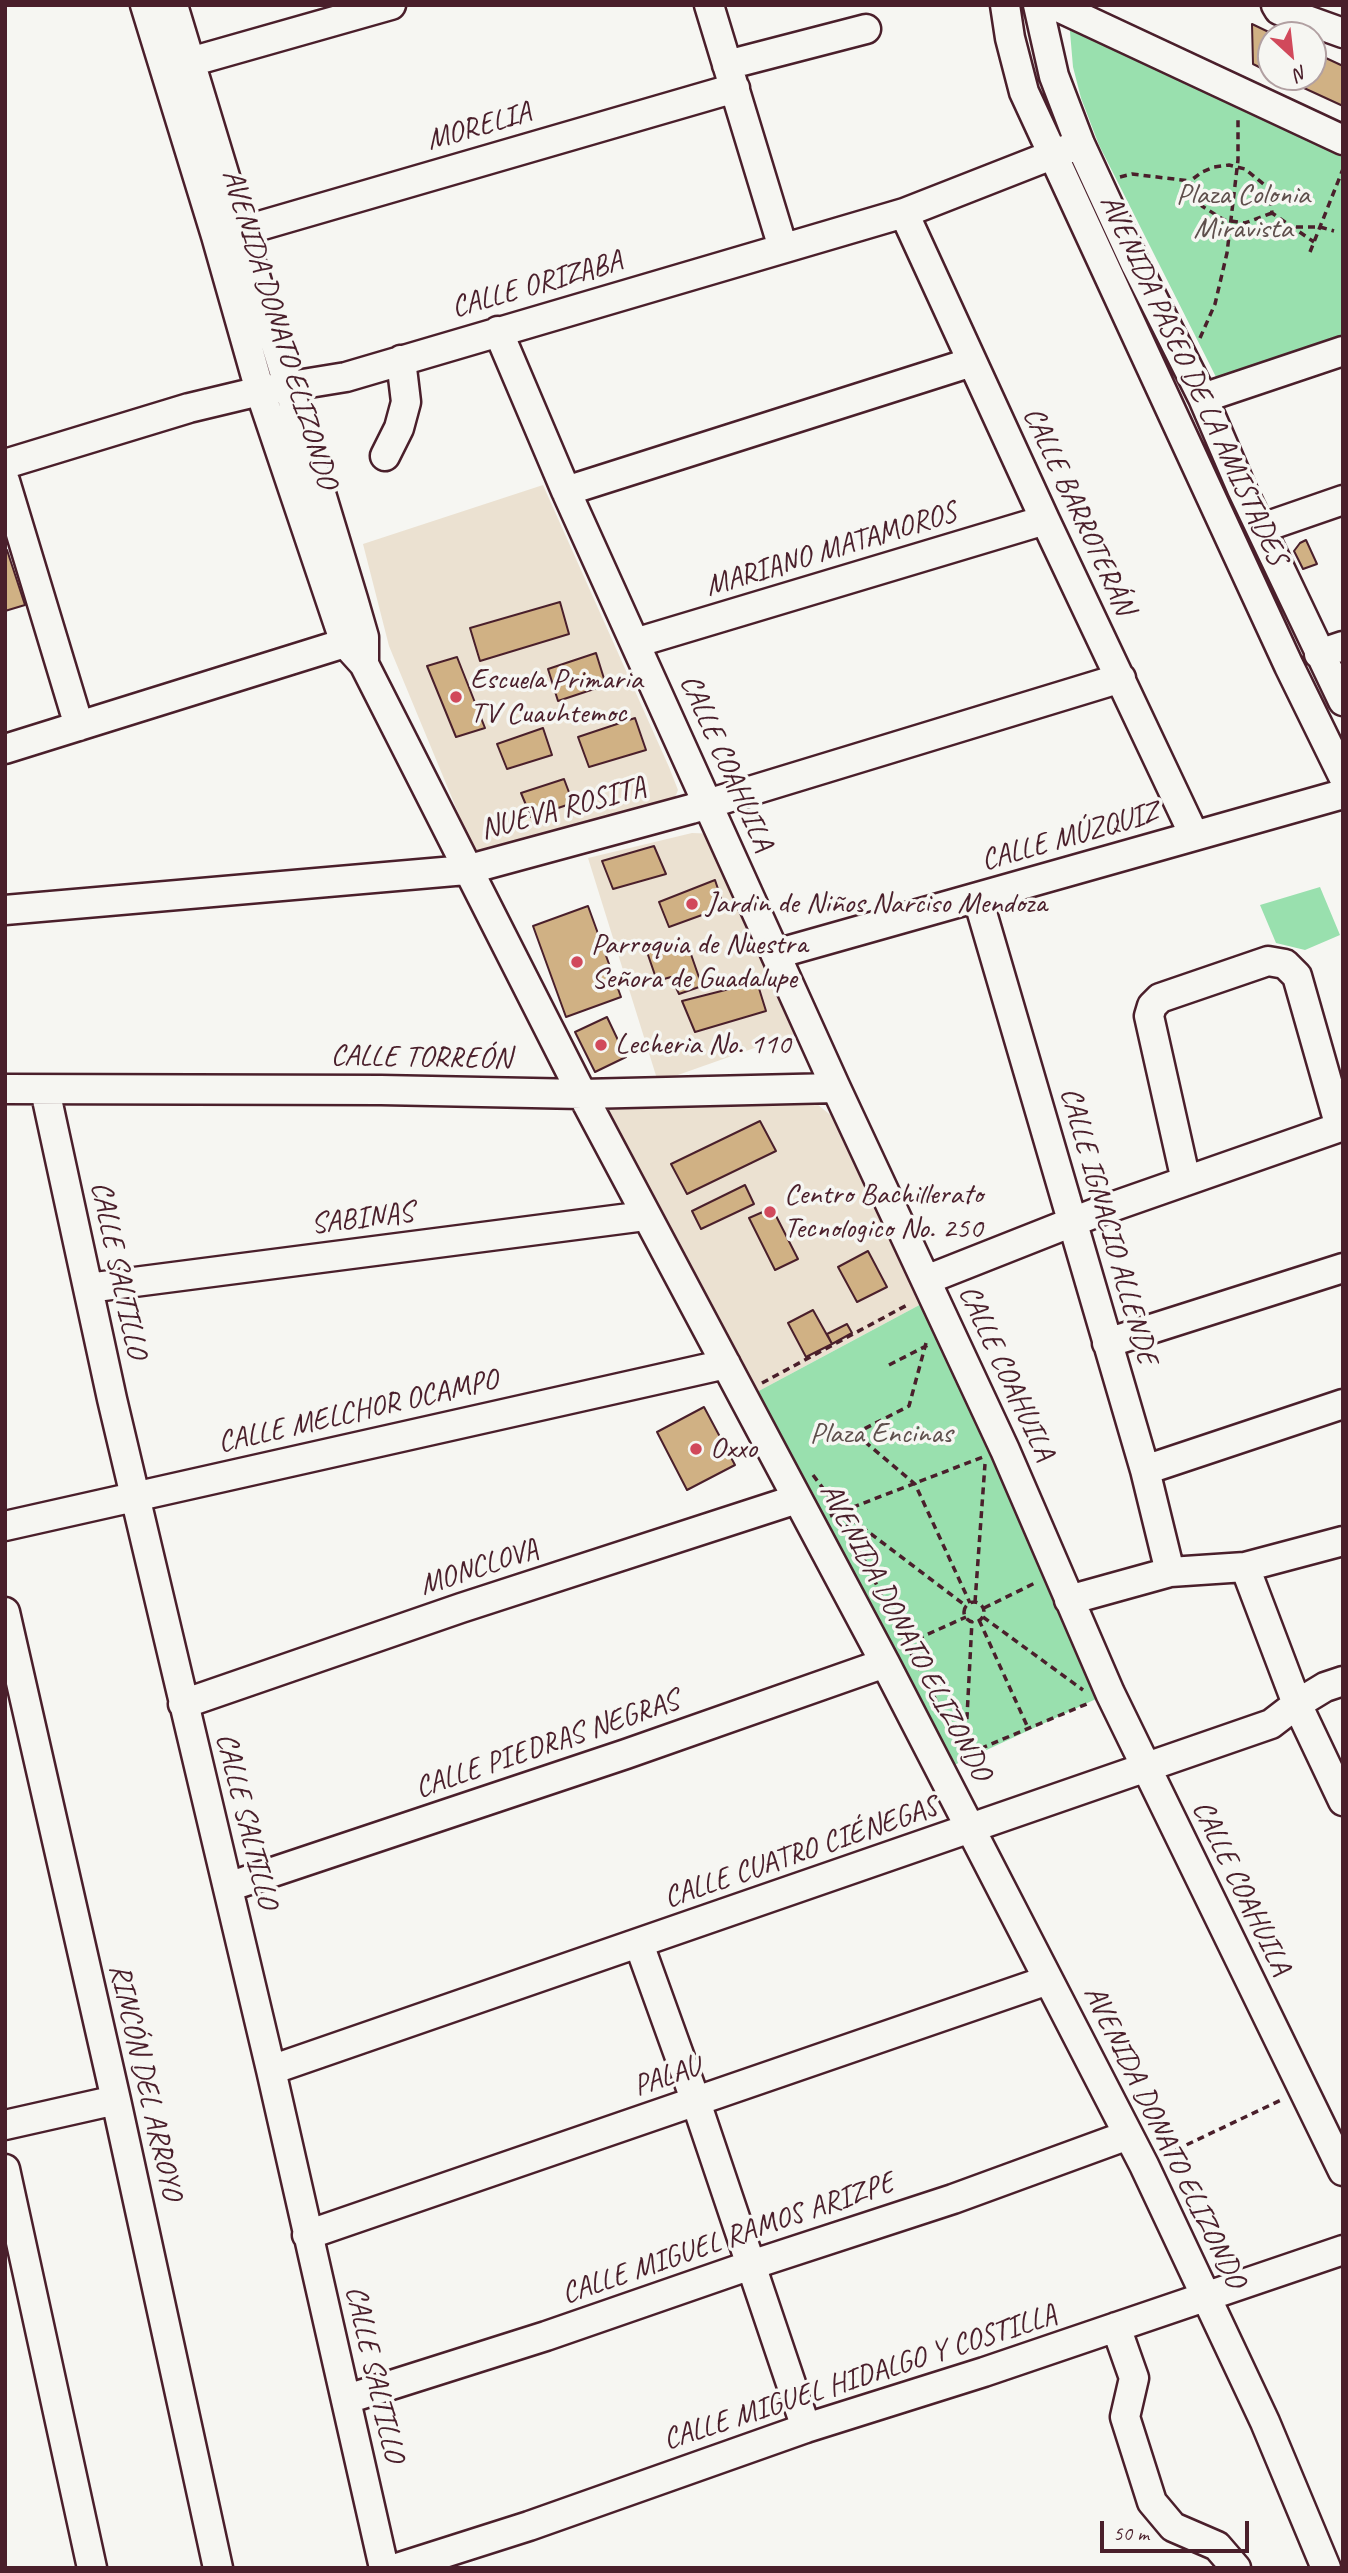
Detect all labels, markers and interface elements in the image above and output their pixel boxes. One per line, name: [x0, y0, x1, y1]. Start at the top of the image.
north arrow: [1257, 21, 1327, 91]
text: N: [1290, 60, 1311, 86]
street label: MORELIA: [423, 95, 535, 159]
street label: AVENIDA DONATO ELIZONDO: [213, 165, 345, 493]
park label: Plaza Colonia Miravista: [1176, 177, 1310, 247]
street label: AVENIDA PASEO DE LA AMISTADES: [1091, 189, 1295, 571]
street label: CALLE ORIZABA: [447, 243, 627, 327]
street label: CALLE BARROTERÁN: [1014, 402, 1142, 620]
street label: MARIANO MATAMOROS: [701, 495, 961, 605]
place label: Escuela Primaria TV Cuauhtemoc: [470, 662, 642, 732]
street label: CALLE COAHUILA: [671, 669, 781, 857]
marker: Escuela Primaria TV Cuauhtemoc: [448, 689, 464, 705]
street label: NUEVA ROSITA: [476, 770, 650, 848]
street label: CALLE MÚZQUIZ: [977, 795, 1163, 879]
place label: Jardin de Niños Narciso Mendoza: [706, 886, 1047, 922]
marker: Jardin de Niños Narciso Mendoza: [684, 896, 700, 912]
place label: Parroquia de Nuestra Señora de Guadalupe: [591, 927, 807, 998]
marker: Parroquia de Nuestra Señora de Guadalupe: [569, 954, 585, 970]
place label: Lecheria No. 110: [615, 1027, 791, 1063]
marker: Lecheria No. 110: [593, 1037, 609, 1053]
street label: CALLE TORREÓN: [330, 1038, 512, 1078]
street label: CALLE IGNACIO ALLENDE: [1051, 1083, 1165, 1369]
place label: Centro Bachillerato Tecnologico No. 250: [784, 1177, 983, 1248]
street label: CALLE SALTILLO: [82, 1178, 154, 1362]
street label: SABINAS: [309, 1195, 415, 1243]
marker: Centro Bachillerato Tecnologico No. 250: [762, 1204, 778, 1220]
street label: CALLE COAHUILA: [950, 1280, 1062, 1466]
street label: CALLE MELCHOR OCAMPO: [215, 1362, 501, 1462]
park label: Plaza Encinas: [810, 1416, 952, 1452]
place label: Oxxo: [710, 1431, 757, 1467]
marker: Oxxo: [688, 1441, 704, 1457]
street label: AVENIDA DONATO ELIZONDO: [811, 1477, 999, 1787]
street label: MONCLOVA: [415, 1532, 543, 1604]
street label: CALLE PIEDRAS NEGRAS: [411, 1683, 683, 1807]
street label: CALLE SALTILLO: [207, 1730, 285, 1912]
street label: CALLE CUATRO CIÉNEGAS: [659, 1789, 943, 1917]
street label: CALLE COAHUILA: [1183, 1795, 1299, 1981]
street label: RINCÓN DEL ARROYO: [100, 1961, 190, 2203]
street label: AVENIDA DONATO ELIZONDO: [1075, 1980, 1253, 2294]
street label: PALAU: [629, 2049, 705, 2105]
street label: CALLE MIGUEL RAMOS ARIZPE: [557, 2165, 899, 2313]
street label: CALLE SALTILLO: [336, 2282, 412, 2466]
street label: CALLE MIGUEL HIDALGO Y COSTILLA: [659, 2297, 1061, 2459]
scale bar: [1103, 2506, 1252, 2550]
text: 50 m: [1113, 2520, 1149, 2546]

